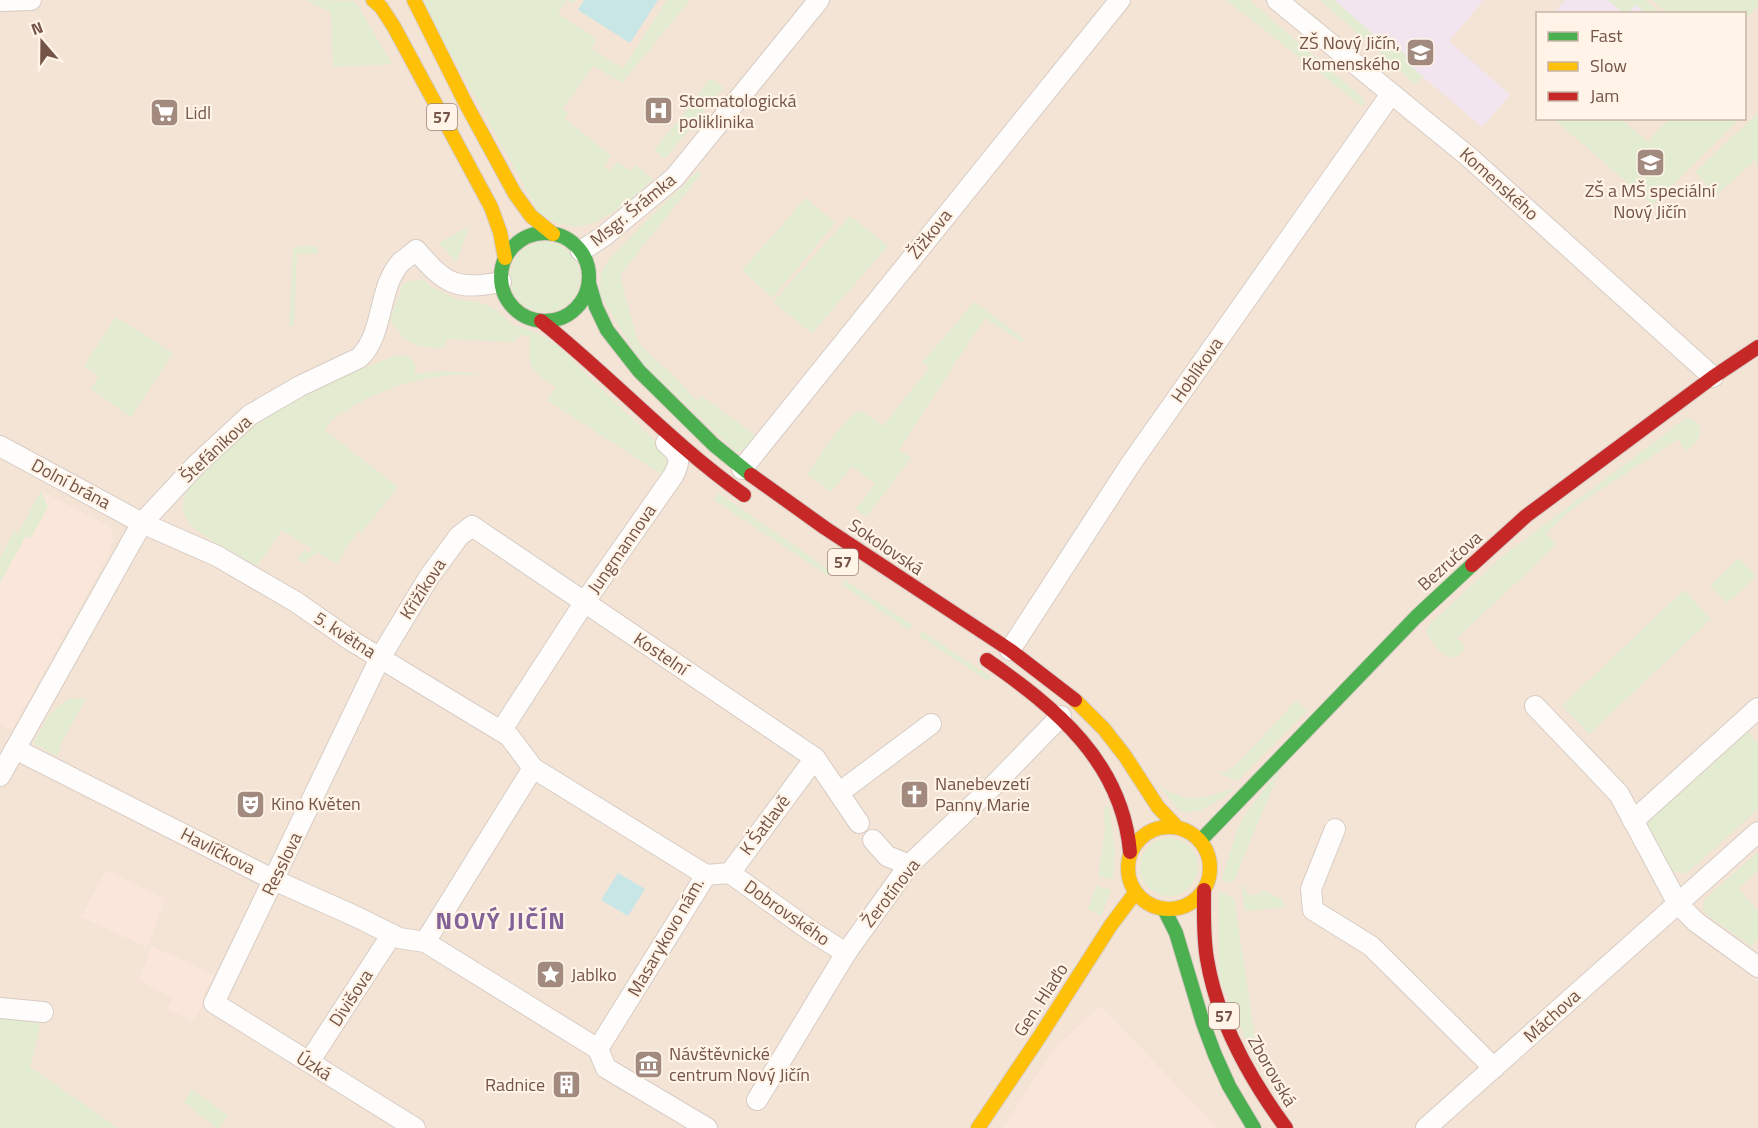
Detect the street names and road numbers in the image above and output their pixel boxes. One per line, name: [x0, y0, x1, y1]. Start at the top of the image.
road number: 57: [427, 104, 457, 130]
street label: Komenského: [1454, 141, 1545, 227]
street label: Msgr. Šrámka: [584, 167, 681, 253]
street label: Žižkova: [901, 203, 958, 264]
street label: Hoblíkova: [1164, 331, 1229, 408]
street label: Štefánikova: [174, 408, 257, 489]
street label: Dolní brána: [27, 451, 116, 516]
street label: Jungmannova: [581, 498, 662, 599]
street label: Sokolovská: [843, 512, 929, 582]
street label: Bezručova: [1411, 524, 1488, 597]
road number: 57: [828, 549, 858, 575]
street label: Křižíkova: [393, 553, 452, 625]
street label: 5. května: [309, 604, 382, 665]
street label: Kostelní: [628, 625, 696, 683]
street label: K Šatlavě: [733, 789, 796, 861]
street label: Havlíčkova: [176, 820, 260, 881]
street label: Resslova: [255, 827, 309, 900]
street label: Žerotínova: [855, 853, 926, 933]
street label: Masarykovo nám.: [620, 872, 711, 1001]
street label: Dobrovského: [739, 873, 836, 952]
street label: Gen. Hlaďo: [1007, 958, 1074, 1042]
street label: Divišova: [322, 964, 379, 1032]
street label: Máchova: [1517, 983, 1586, 1049]
road number: 57: [1209, 1003, 1239, 1029]
street label: Zborovská: [1241, 1030, 1304, 1111]
street label: Úzká: [291, 1044, 337, 1087]

